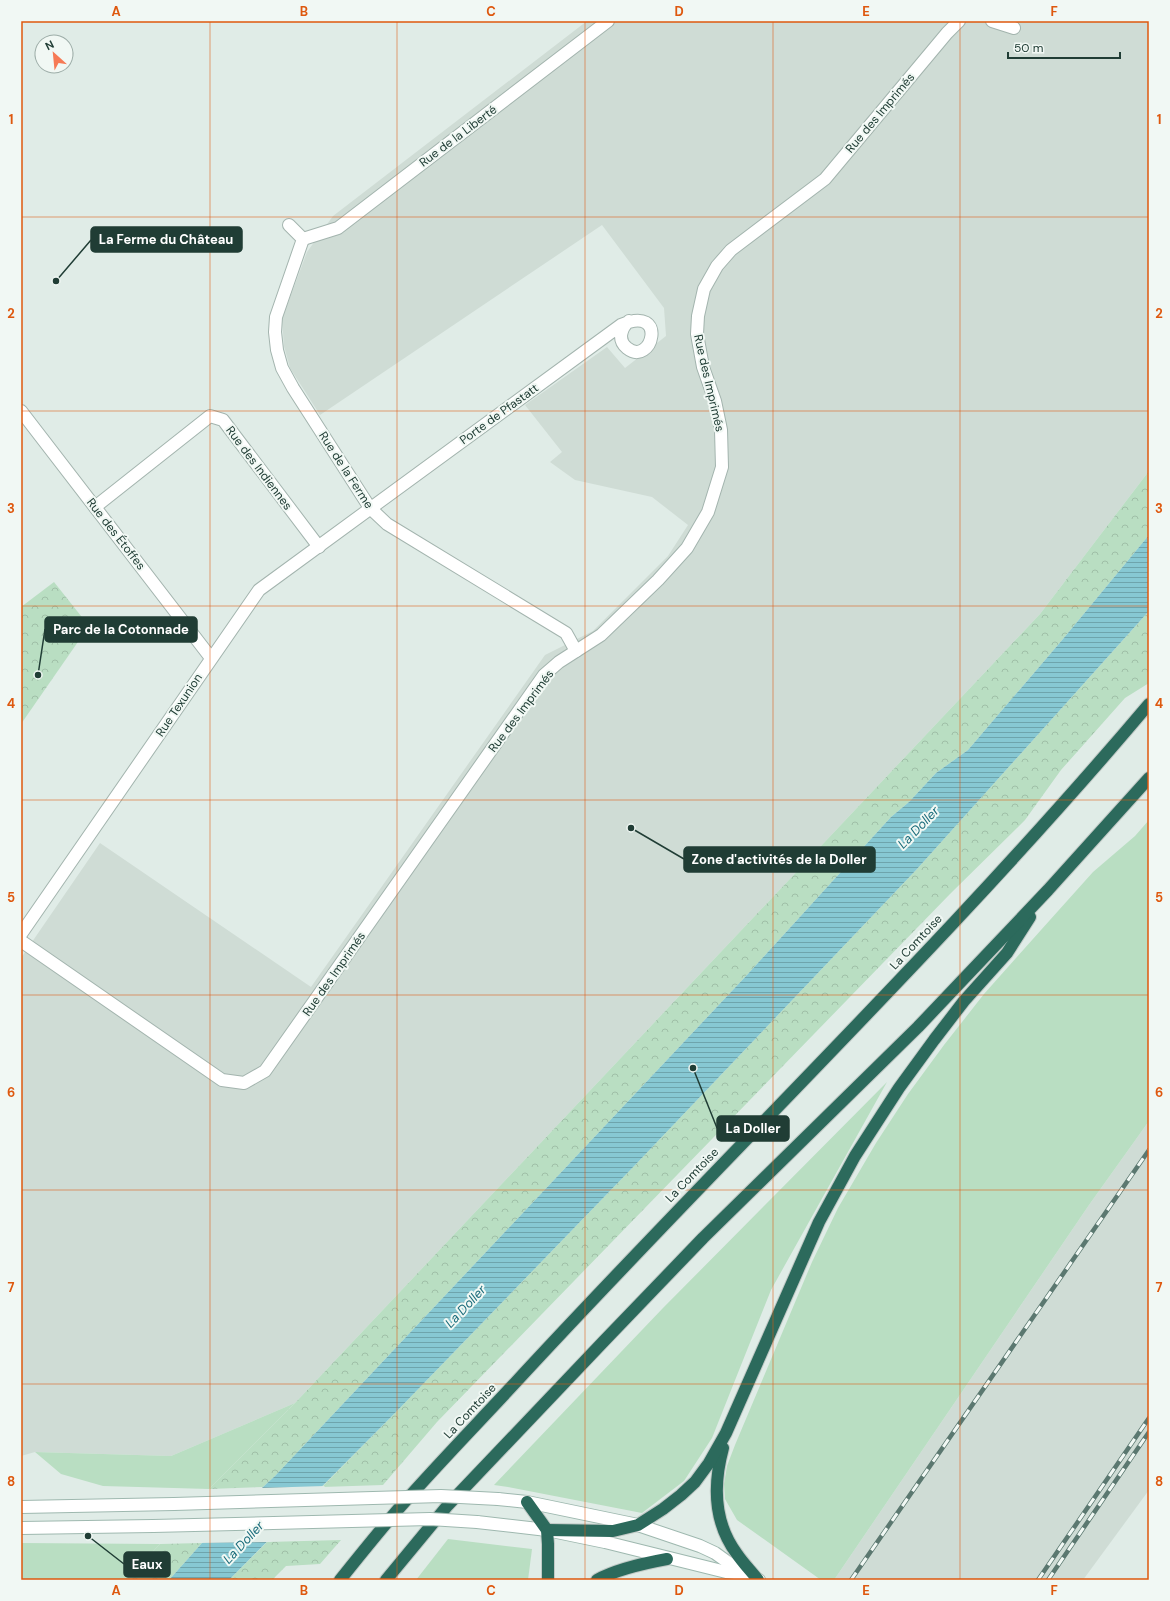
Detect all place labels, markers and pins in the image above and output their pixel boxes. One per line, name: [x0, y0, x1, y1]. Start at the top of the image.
callout: La Ferme du Château: [91, 227, 242, 252]
callout: Parc de la Cotonnade: [45, 617, 197, 642]
callout: Zone d'activités de la Doller: [684, 847, 875, 872]
callout: La Doller: [717, 1116, 789, 1141]
callout: Eaux: [124, 1552, 170, 1577]

